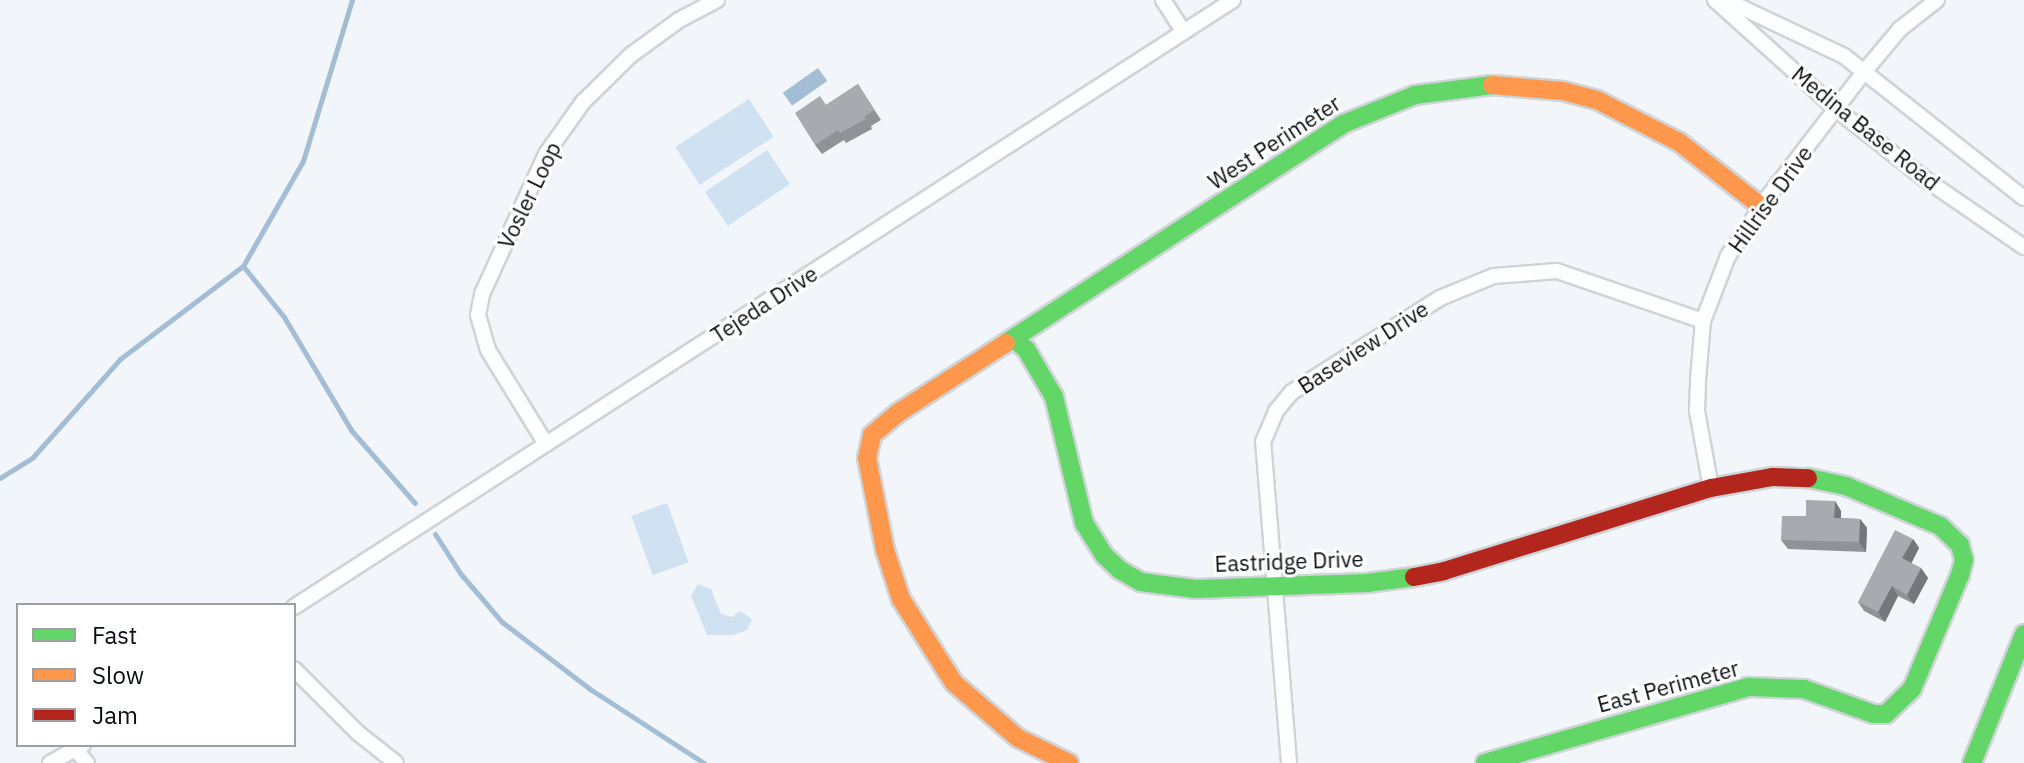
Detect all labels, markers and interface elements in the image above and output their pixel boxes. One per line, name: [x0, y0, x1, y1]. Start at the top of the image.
street label: Medina Base Road: [1787, 60, 1945, 196]
street label: West Perimeter: [1203, 89, 1345, 195]
street label: Vosler Loop: [492, 137, 566, 253]
street label: Hillrise Drive: [1722, 140, 1818, 258]
street label: Tejeda Drive: [706, 260, 822, 348]
street label: Baseview Drive: [1293, 295, 1433, 399]
street label: Eastridge Drive: [1214, 545, 1364, 577]
legend: [16, 603, 296, 747]
text: Fast: [92, 619, 137, 651]
street label: East Perimeter: [1594, 654, 1742, 718]
text: Slow: [92, 659, 144, 691]
text: Jam: [92, 699, 138, 731]

